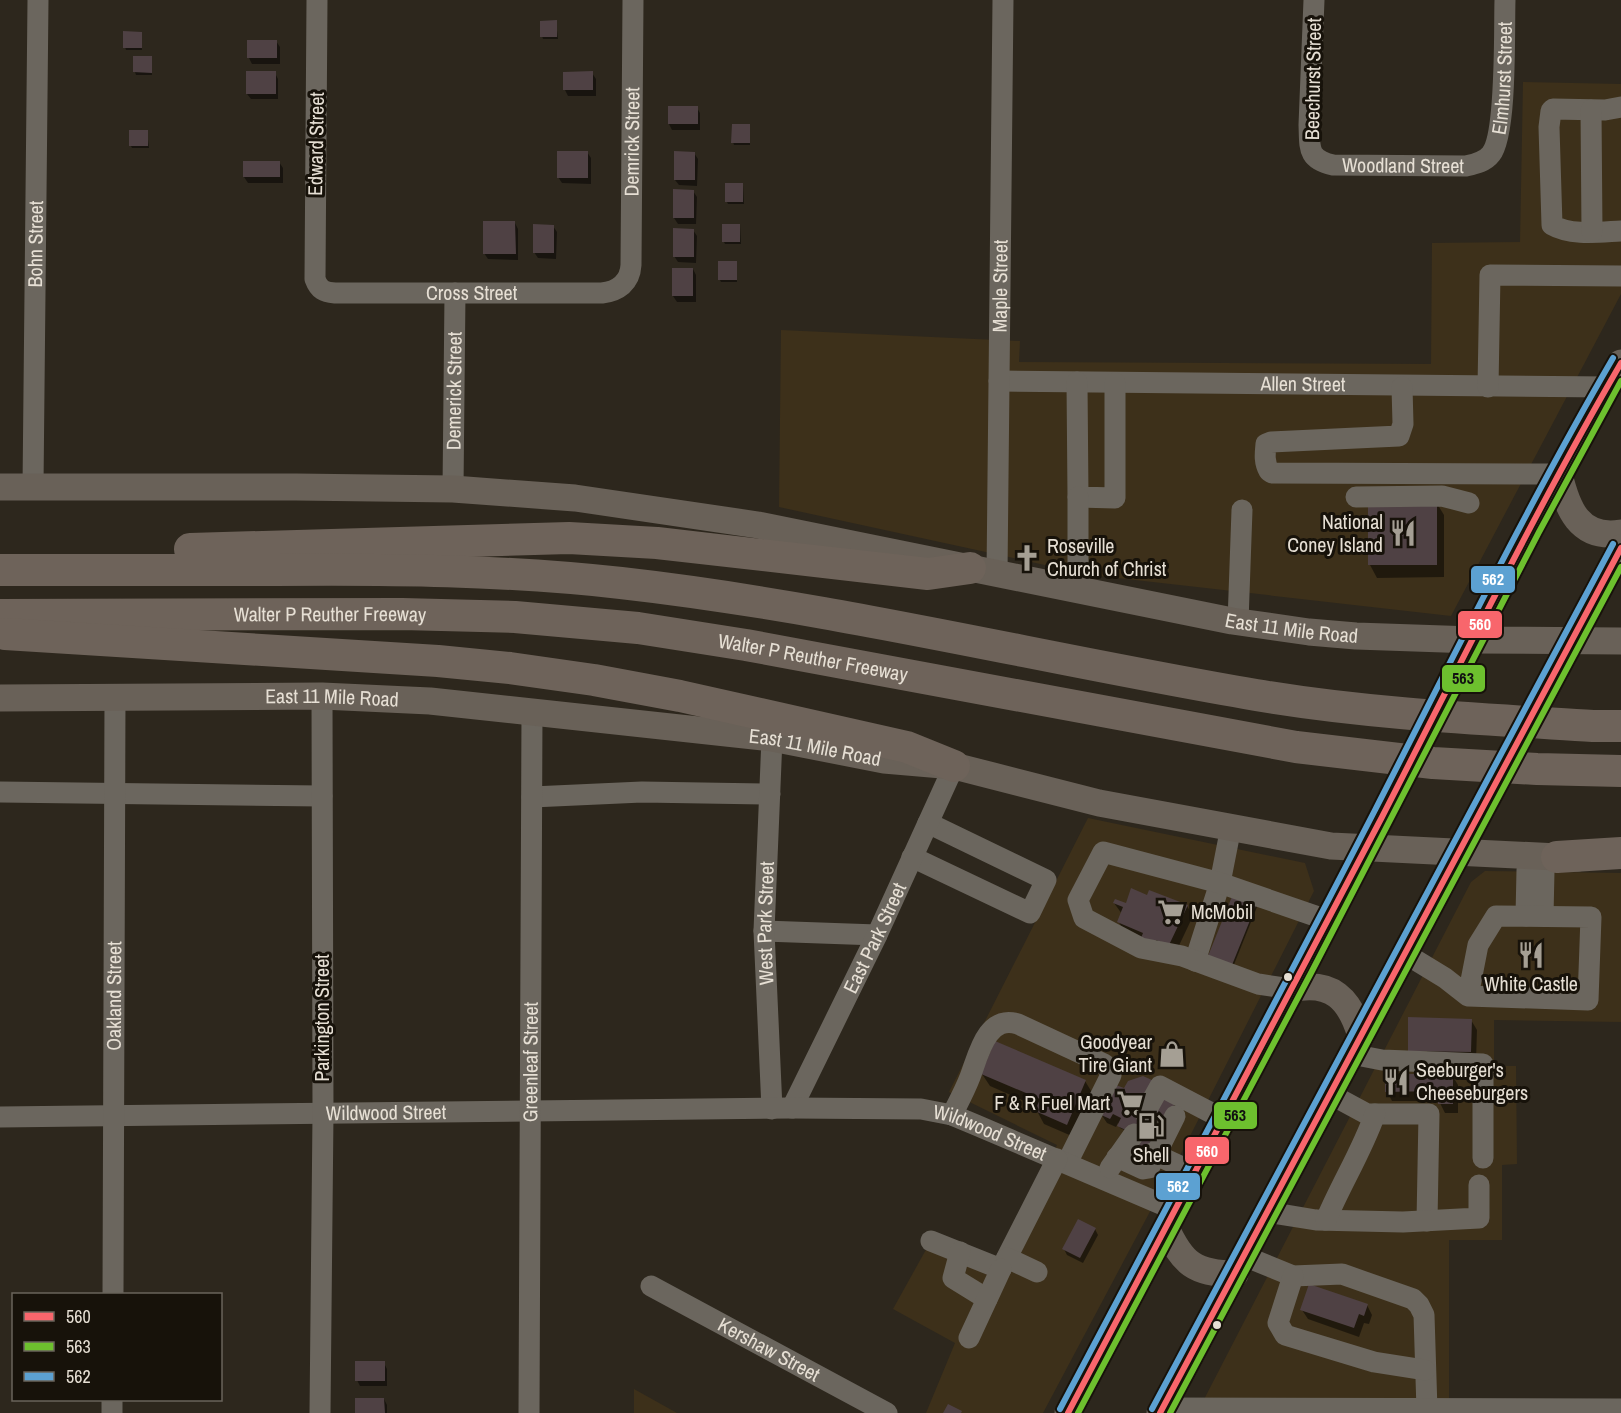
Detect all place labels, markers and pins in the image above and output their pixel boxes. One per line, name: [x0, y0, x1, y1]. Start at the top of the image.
place label: National Coney Island: [1287, 508, 1383, 558]
restaurant icon: National Coney Island: [1388, 518, 1418, 548]
place label: Roseville Church of Christ: [1047, 532, 1167, 582]
church icon: Roseville Church of Christ: [1012, 543, 1042, 573]
supermarket icon: McMobil: [1156, 897, 1186, 927]
place label: McMobil: [1191, 898, 1253, 925]
restaurant icon: White Castle: [1516, 940, 1546, 970]
place label: White Castle: [1484, 970, 1578, 997]
unlabelled marker: [1282, 971, 1294, 983]
place label: Goodyear Tire Giant: [1079, 1028, 1153, 1078]
shop icon: Goodyear Tire Giant: [1157, 1039, 1187, 1069]
place label: Seeburger's Cheeseburgers: [1416, 1056, 1528, 1106]
restaurant icon: Seeburger's Cheeseburgers: [1381, 1067, 1411, 1097]
supermarket icon: F & R Fuel Mart: [1115, 1088, 1145, 1118]
place label: F & R Fuel Mart: [994, 1089, 1110, 1116]
fuel station icon: Shell: [1136, 1111, 1166, 1141]
place label: Shell: [1133, 1141, 1169, 1168]
unlabelled marker: [1211, 1319, 1223, 1331]

